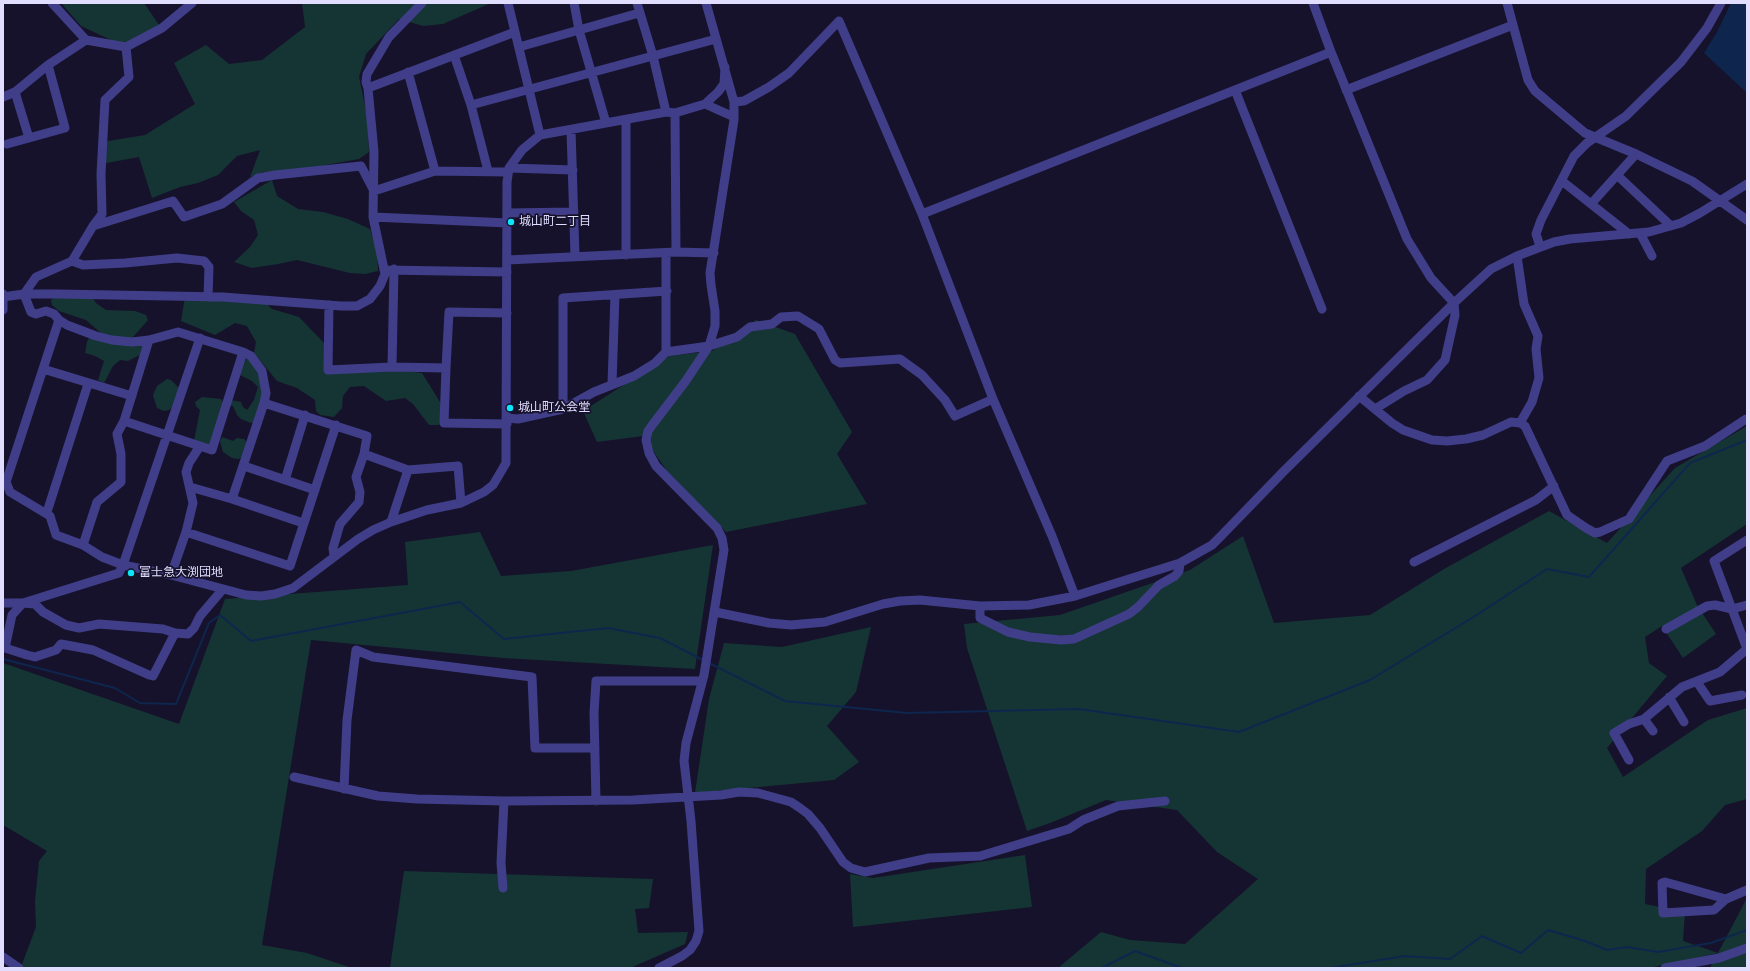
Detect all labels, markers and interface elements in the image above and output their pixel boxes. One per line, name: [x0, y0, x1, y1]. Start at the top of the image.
place label: 城山町二丁目: [519, 215, 591, 229]
marker: 城山町二丁目: [506, 217, 516, 227]
place label: 城山町公会堂: [518, 401, 590, 415]
marker: 城山町公会堂: [505, 403, 515, 413]
place label: 富士急大渕団地: [139, 566, 223, 580]
marker: 富士急大渕団地: [126, 568, 136, 578]

